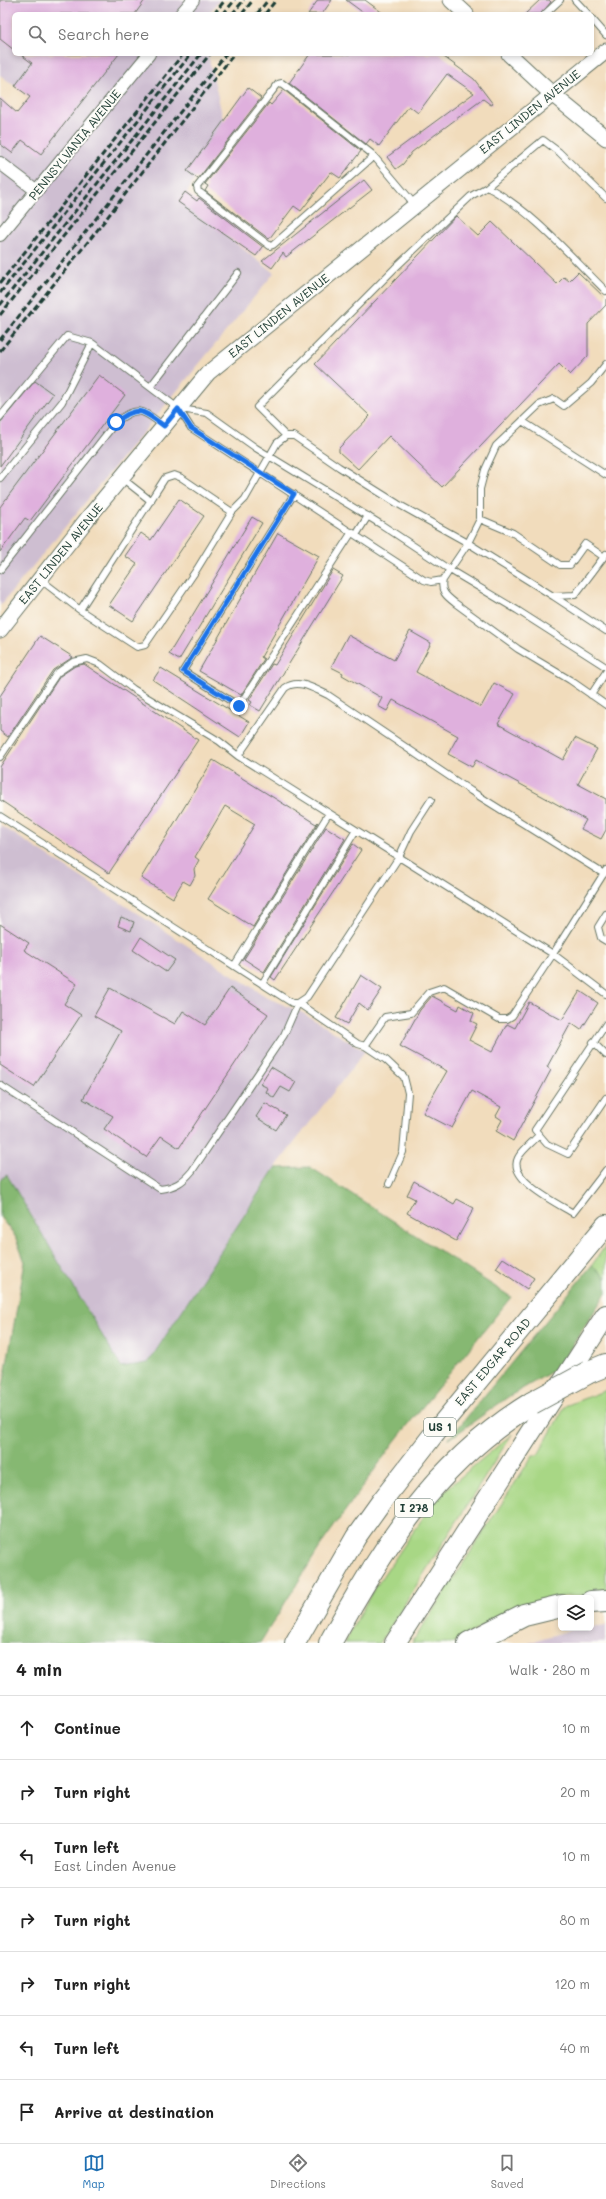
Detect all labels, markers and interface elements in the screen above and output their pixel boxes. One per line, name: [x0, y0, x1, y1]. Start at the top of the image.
search box: [12, 12, 594, 56]
icon: search: [26, 23, 48, 45]
text: Search here: [58, 24, 149, 44]
street label: EAST LINDEN AVENUE: [476, 65, 583, 157]
street label: PENNSYLVANIA AVENUE: [25, 86, 124, 203]
street label: EAST LINDEN AVENUE: [225, 269, 332, 361]
route start: [107, 413, 125, 431]
street label: EAST LINDEN AVENUE: [15, 499, 106, 607]
route end: [230, 697, 248, 715]
street label: EAST EDGAR ROAD: [451, 1314, 534, 1409]
road number: US 1: [424, 1418, 456, 1436]
road number: I 278: [395, 1499, 433, 1517]
map controls: [558, 1595, 594, 1631]
button: layers: [558, 1595, 594, 1631]
text: 4 min: [16, 1658, 62, 1680]
text: Walk · 280 m: [509, 1661, 590, 1678]
icon: ahead: [16, 1717, 38, 1739]
text: Continue: [54, 1718, 121, 1738]
text: 10 m: [562, 1719, 590, 1736]
icon: right: [16, 1781, 38, 1803]
text: Turn right: [54, 1782, 131, 1802]
text: 20 m: [560, 1783, 590, 1800]
text: Turn left: [54, 1837, 119, 1857]
icon: left: [16, 1845, 38, 1867]
text: 10 m: [562, 1847, 590, 1864]
text: East Linden Avenue: [54, 1857, 176, 1874]
icon: right: [16, 1909, 38, 1931]
text: Turn right: [54, 1910, 131, 1930]
text: 80 m: [560, 1911, 590, 1928]
icon: right: [16, 1973, 38, 1995]
text: Turn right: [54, 1974, 131, 1994]
text: 120 m: [554, 1975, 590, 1992]
icon: left: [16, 2037, 38, 2059]
text: Turn left: [54, 2038, 119, 2058]
text: 40 m: [560, 2039, 590, 2056]
icon: arrive: [16, 2101, 38, 2123]
text: Arrive at destination: [54, 2102, 214, 2122]
tab: Map: [83, 2152, 105, 2191]
tab: Directions: [270, 2152, 326, 2191]
tab: Saved: [491, 2152, 523, 2191]

